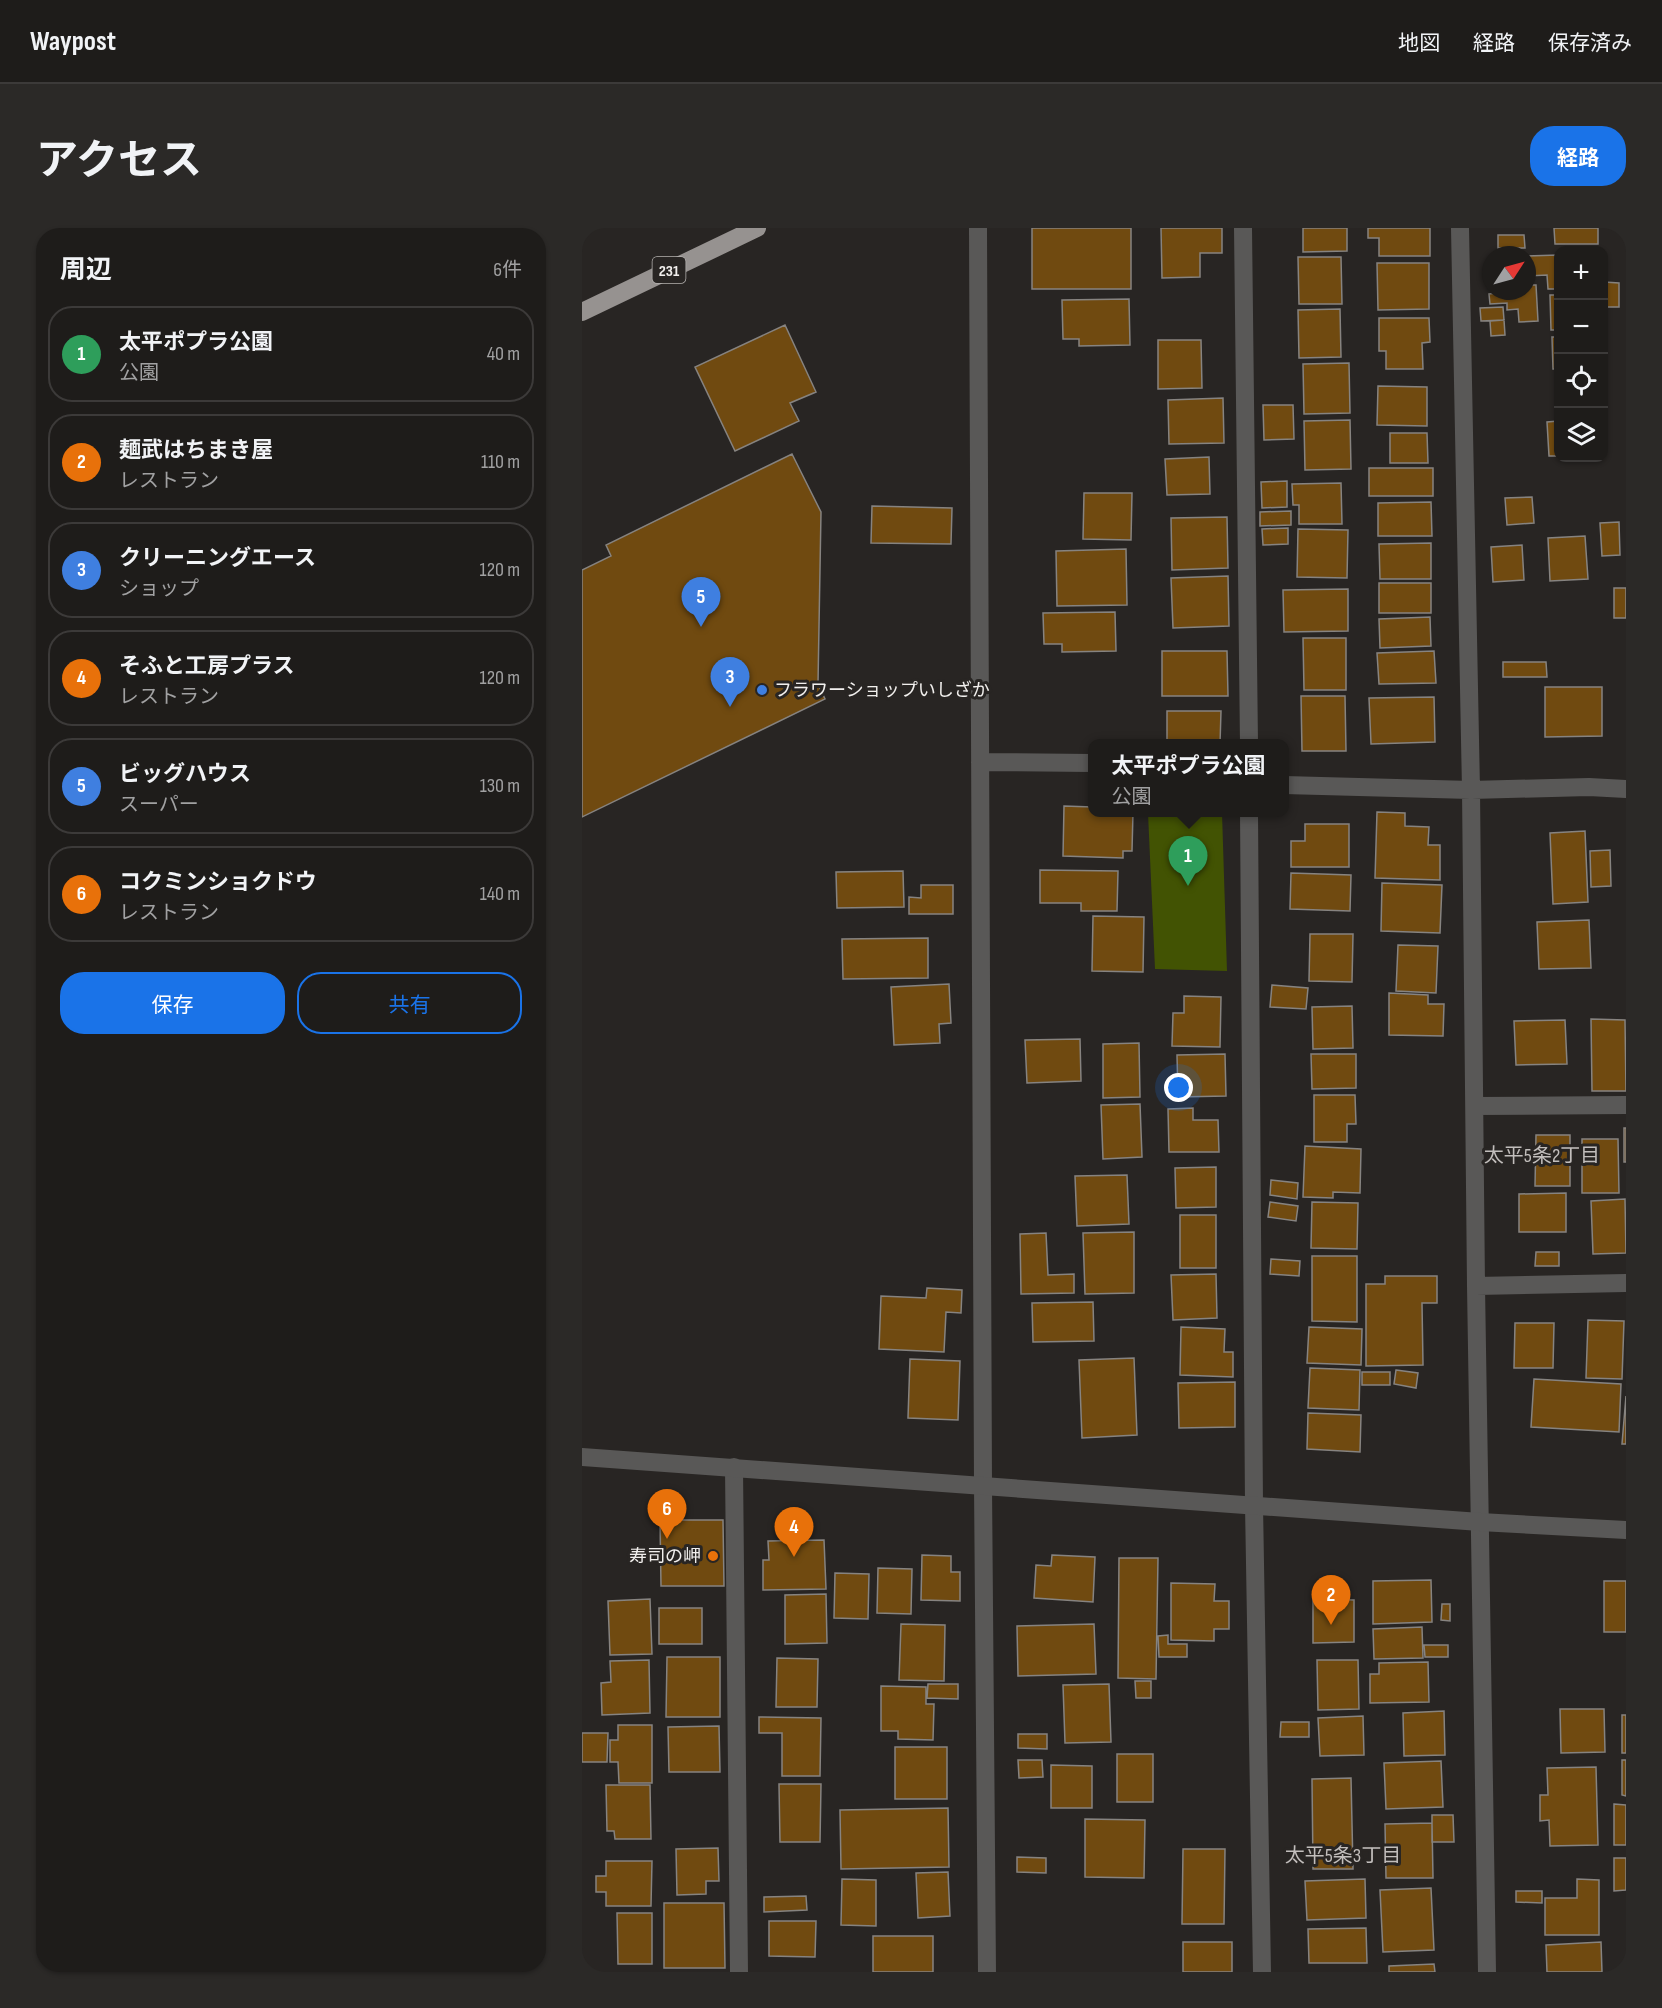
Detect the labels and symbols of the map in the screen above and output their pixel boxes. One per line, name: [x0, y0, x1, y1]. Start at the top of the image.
north arrow: [1482, 246, 1536, 300]
road number: 231: [652, 257, 686, 283]
pin: 5: [682, 578, 720, 627]
pin: 3: [710, 658, 750, 707]
place label: フラワーショップいしざか: [774, 680, 990, 701]
marker: フラワーショップいしざか: [755, 683, 769, 697]
pin: 1: [1168, 836, 1208, 886]
your location: [1164, 1073, 1193, 1102]
district label: 太平5条2丁目: [1484, 1144, 1600, 1168]
pin: 6: [648, 1490, 686, 1539]
pin: 4: [774, 1508, 814, 1557]
place label: 寿司の岬: [629, 1546, 701, 1567]
marker: 寿司の岬: [706, 1549, 720, 1563]
pin: 2: [1312, 1576, 1350, 1625]
district label: 太平5条3丁目: [1285, 1844, 1401, 1868]

